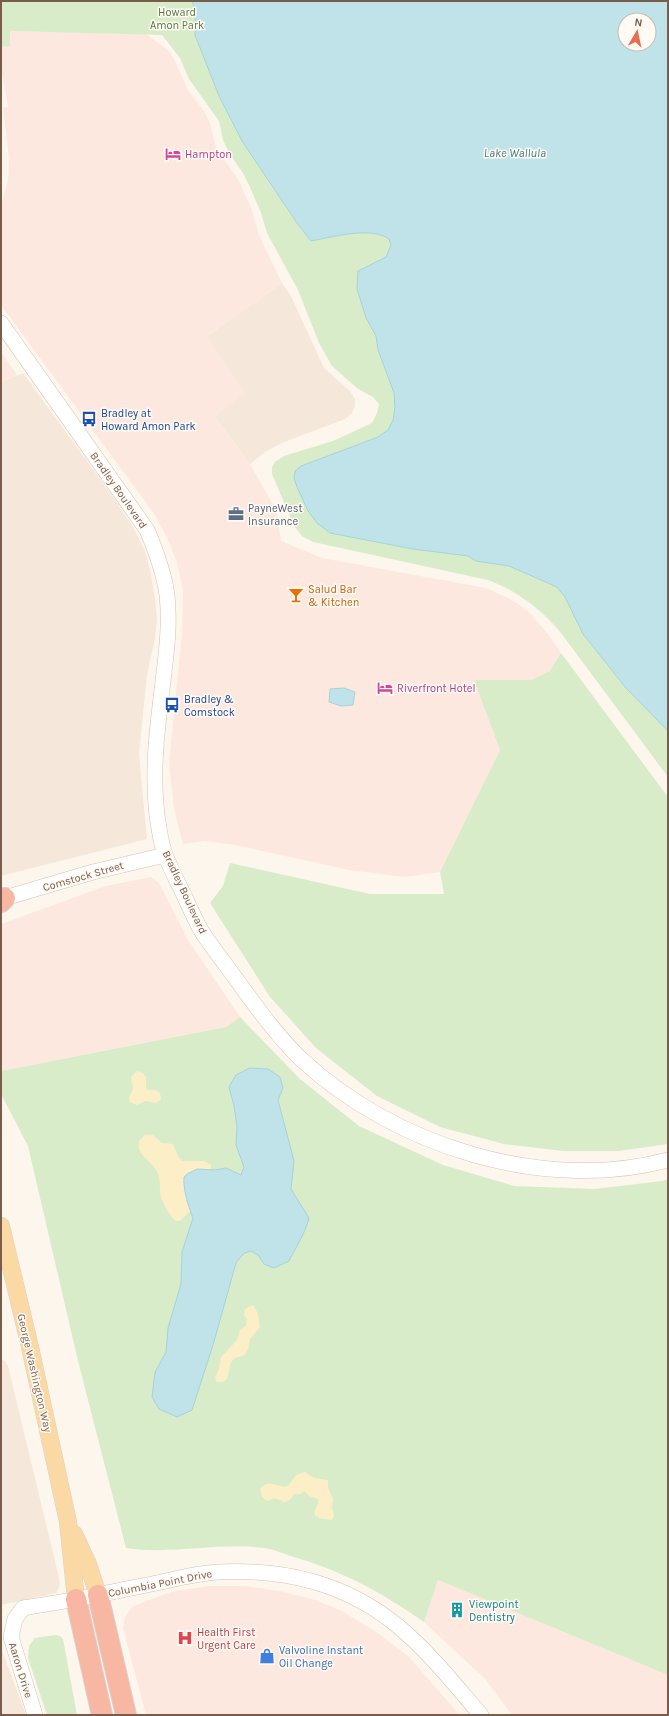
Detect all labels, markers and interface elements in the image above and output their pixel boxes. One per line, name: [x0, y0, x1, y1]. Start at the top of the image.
park label: Howard Amon Park: [150, 6, 204, 32]
north arrow: [617, 12, 657, 52]
text: N: [634, 16, 643, 30]
hotel icon: Hampton: [164, 145, 182, 163]
water label: Lake Wallula: [484, 146, 546, 160]
place label: Hampton: [185, 148, 232, 161]
place label: Bradley at Howard Amon Park: [101, 407, 196, 433]
bus stop icon: Bradley at Howard Amon Park: [80, 410, 98, 428]
street label: Bradley Boulevard: [87, 450, 150, 531]
place label: PayneWest Insurance: [248, 502, 303, 528]
office icon: PayneWest Insurance: [227, 505, 245, 523]
place label: Salud Bar & Kitchen: [308, 583, 359, 609]
bar icon: Salud Bar & Kitchen: [287, 586, 305, 604]
hotel icon: Riverfront Hotel: [376, 679, 394, 697]
place label: Riverfront Hotel: [397, 682, 476, 695]
place label: Bradley & Comstock: [184, 693, 235, 719]
bus stop icon: Bradley & Comstock: [163, 696, 181, 714]
street label: Bradley Boulevard: [160, 849, 209, 936]
street label: Comstock Street: [41, 859, 125, 894]
street label: George Washington Way: [15, 1313, 54, 1434]
street label: Columbia Point Drive: [107, 1567, 214, 1600]
place label: Viewpoint Dentistry: [469, 1598, 519, 1624]
building icon: Viewpoint Dentistry: [448, 1601, 466, 1619]
place label: Health First Urgent Care: [197, 1626, 256, 1652]
hospital icon: Health First Urgent Care: [176, 1629, 194, 1647]
street label: Aaron Drive: [6, 1641, 35, 1700]
place label: Valvoline Instant Oil Change: [279, 1644, 363, 1670]
shop icon: Valvoline Instant Oil Change: [258, 1647, 276, 1665]

